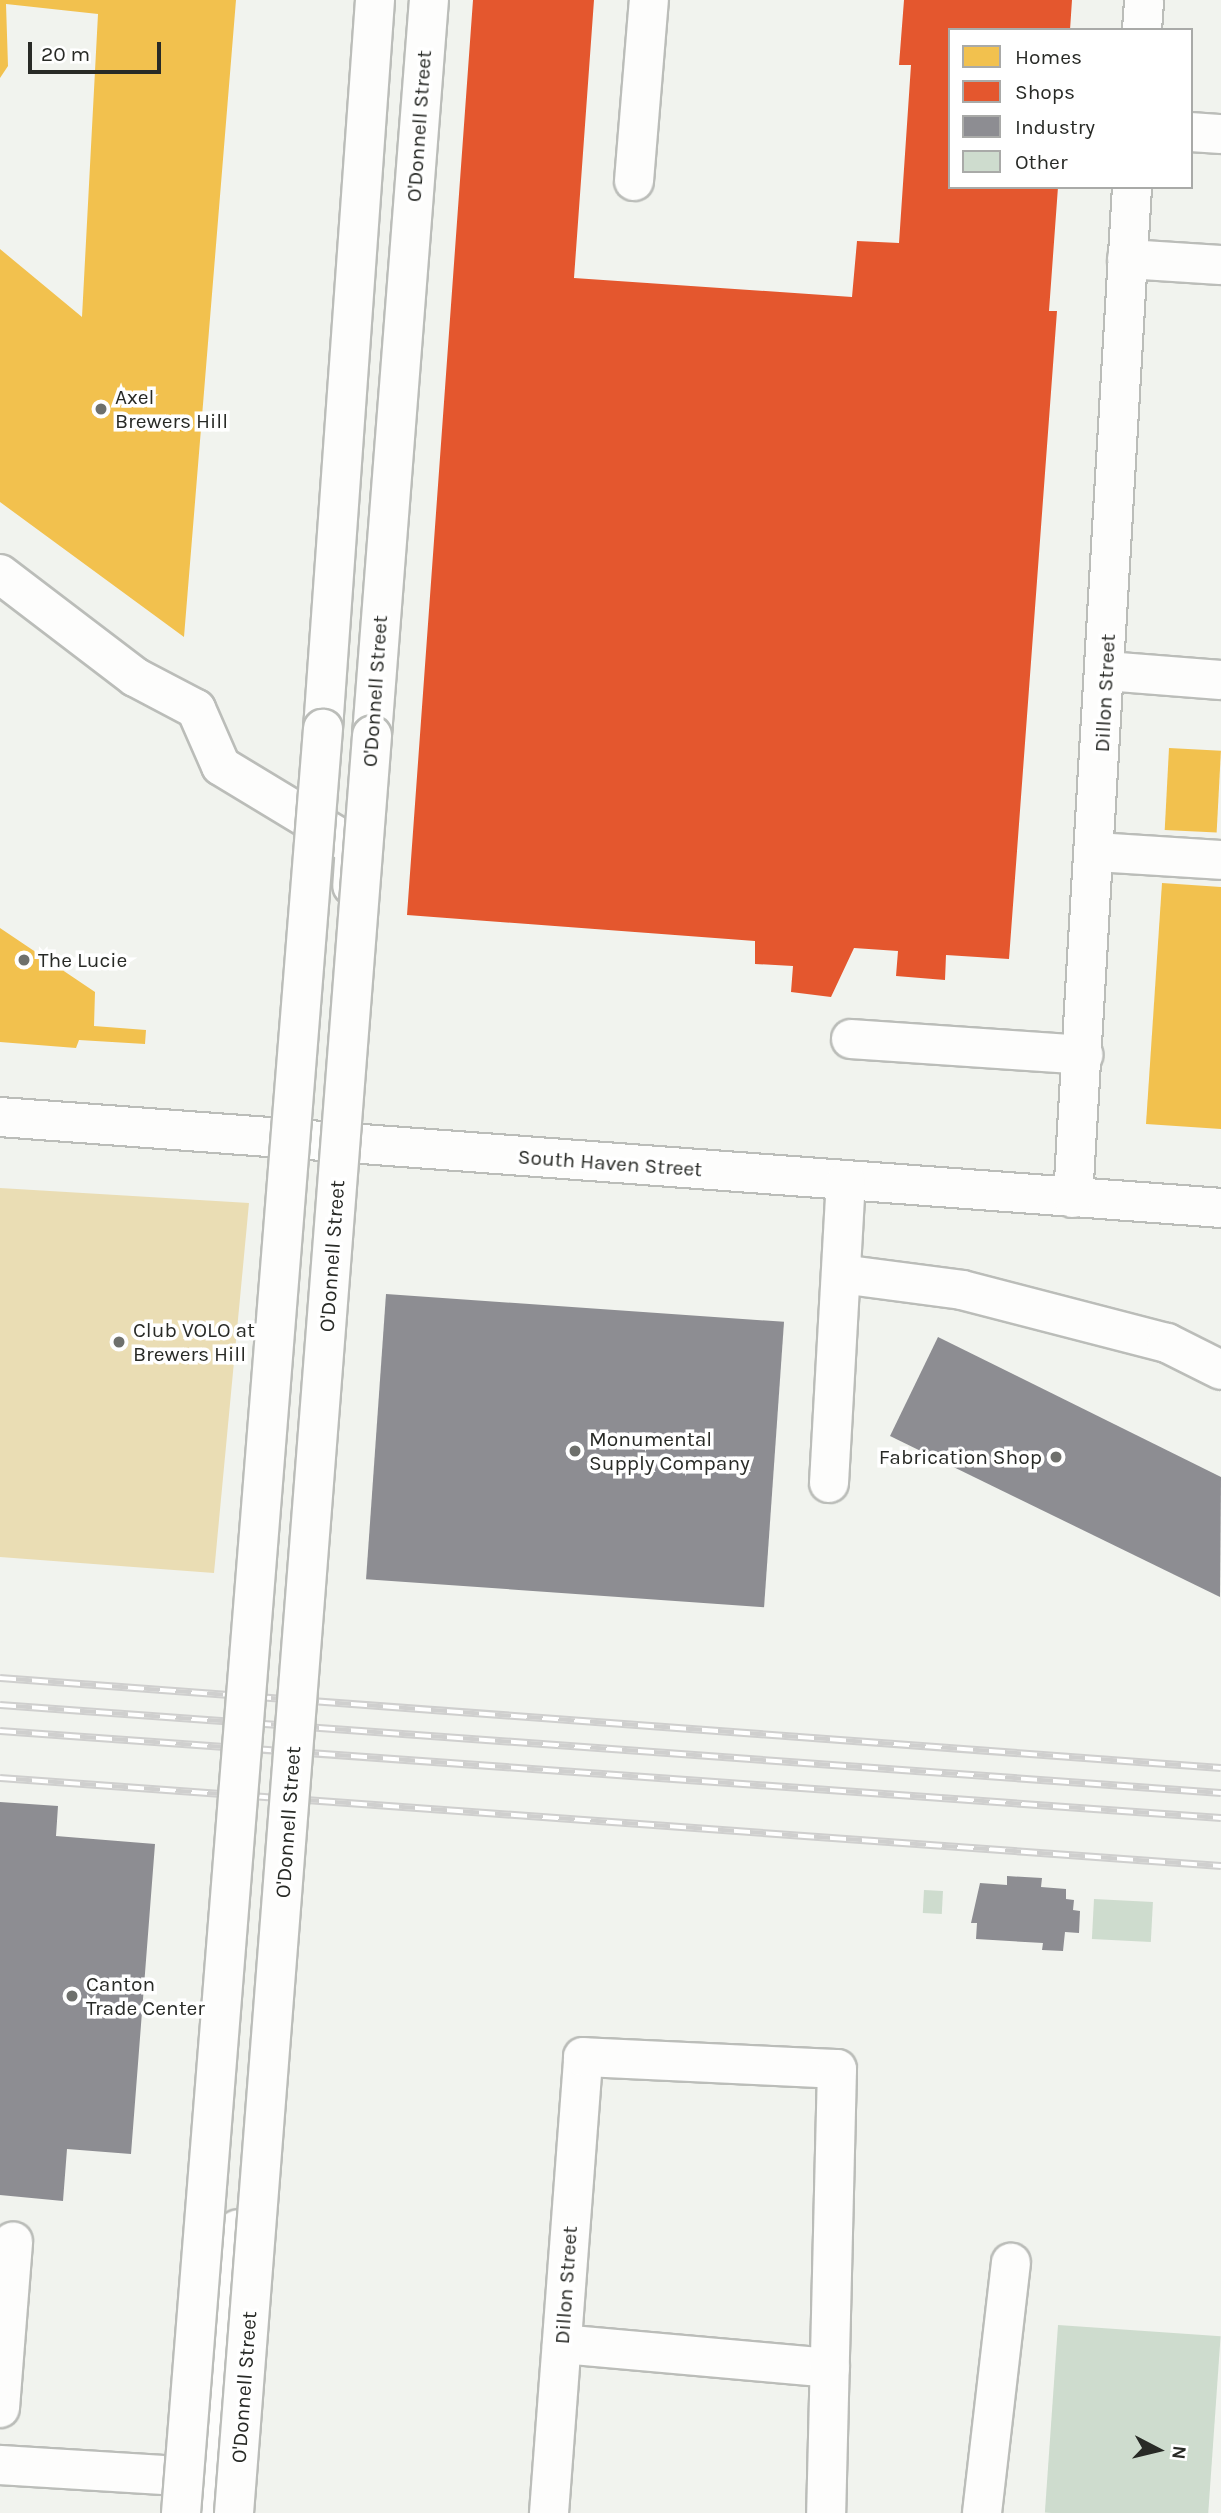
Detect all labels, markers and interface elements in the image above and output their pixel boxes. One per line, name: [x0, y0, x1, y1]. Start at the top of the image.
scale bar: [32, 28, 164, 72]
legend: [948, 28, 1193, 189]
text: 20 m: [41, 42, 90, 66]
text: Homes: [1015, 45, 1082, 69]
street label: O'Donnell Street: [401, 49, 437, 203]
text: Shops: [1015, 80, 1075, 104]
text: Industry: [1015, 115, 1095, 139]
text: Other: [1015, 150, 1068, 174]
place label: Axel Brewers Hill: [115, 384, 228, 434]
marker: Axel Brewers Hill: [93, 401, 109, 417]
street label: O'Donnell Street: [357, 614, 393, 768]
street label: Dillon Street: [1089, 633, 1121, 753]
place label: The Lucie: [38, 947, 127, 973]
marker: The Lucie: [16, 952, 32, 968]
street label: South Haven Street: [517, 1144, 703, 1182]
street label: O'Donnell Street: [314, 1179, 350, 1333]
place label: Club VOLO at Brewers Hill: [133, 1317, 255, 1367]
marker: Club VOLO at Brewers Hill: [111, 1334, 127, 1350]
place label: Monumental Supply Company: [589, 1426, 750, 1476]
marker: Monumental Supply Company: [567, 1443, 583, 1459]
place label: Fabrication Shop: [879, 1444, 1042, 1470]
marker: Fabrication Shop: [1048, 1449, 1064, 1465]
street label: O'Donnell Street: [270, 1745, 306, 1899]
place label: Canton Trade Center: [86, 1971, 205, 2021]
marker: Canton Trade Center: [64, 1988, 80, 2004]
street label: Dillon Street: [549, 2225, 583, 2345]
street label: O'Donnell Street: [226, 2310, 262, 2464]
north arrow: [1123, 2415, 1193, 2485]
text: N: [1167, 2444, 1191, 2461]

